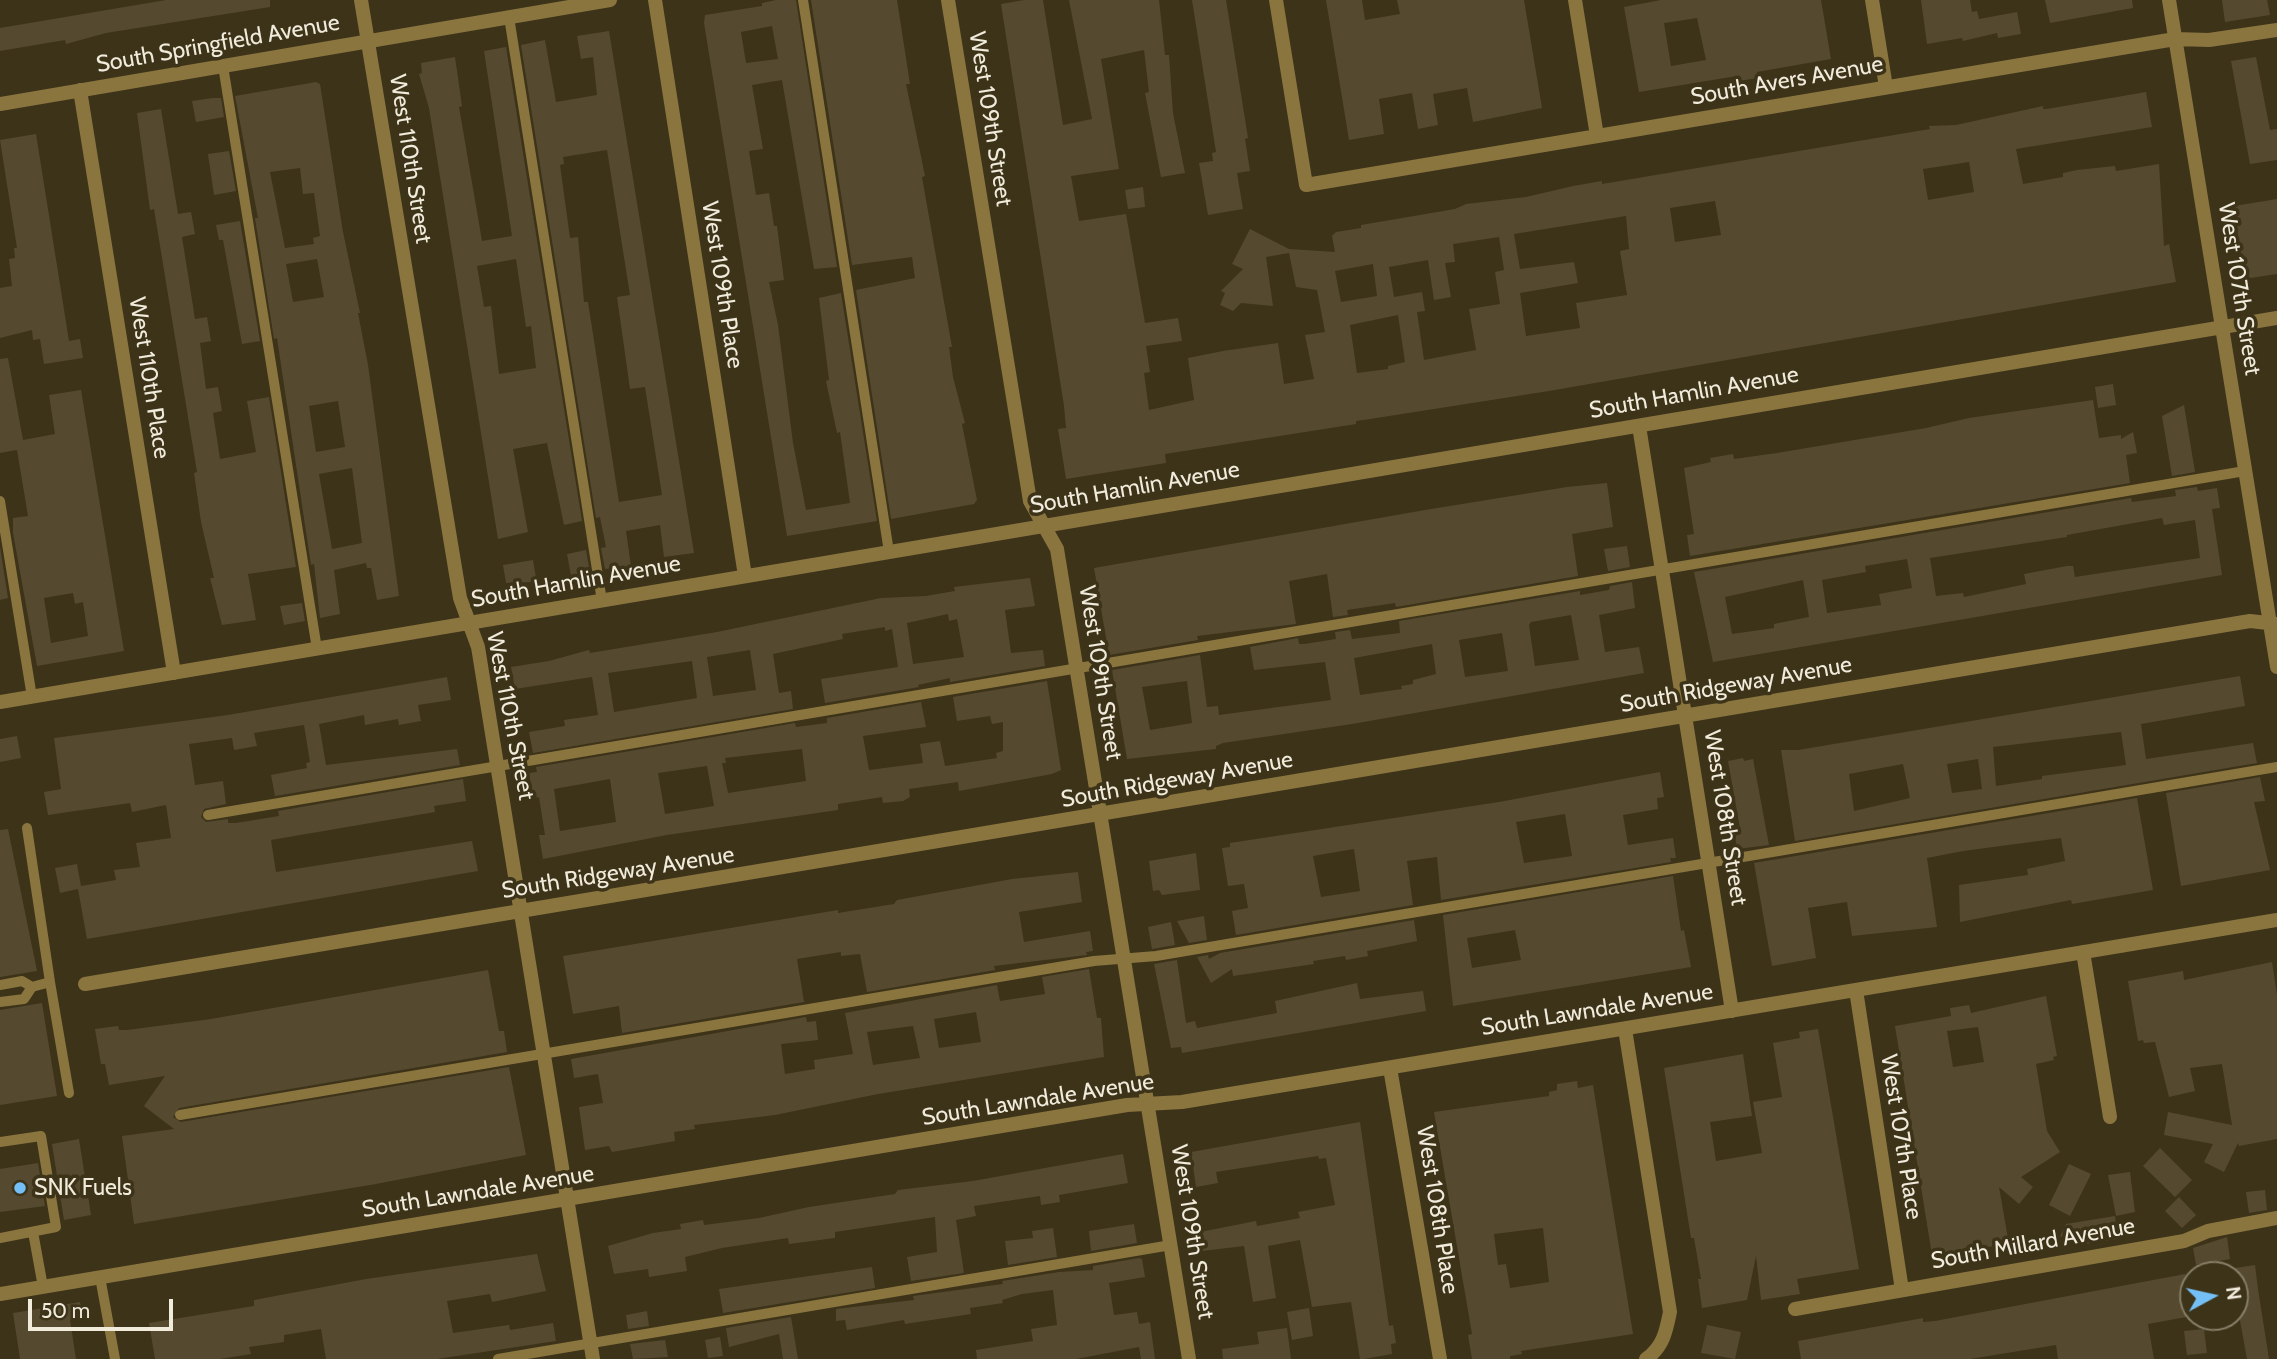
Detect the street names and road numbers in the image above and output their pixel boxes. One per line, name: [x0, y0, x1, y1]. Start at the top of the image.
street label: South Springfield Avenue: [94, 9, 342, 79]
street label: West 109th Street: [963, 30, 1017, 208]
street label: South Avers Avenue: [1689, 51, 1885, 111]
street label: West 110th Street: [383, 73, 437, 245]
street label: West 109th Place: [695, 200, 749, 370]
street label: West 107th Street: [2212, 201, 2266, 377]
street label: West 110th Place: [123, 295, 175, 461]
street label: South Hamlin Avenue: [1587, 361, 1801, 425]
street label: South Hamlin Avenue: [1028, 456, 1242, 520]
street label: South Hamlin Avenue: [469, 550, 683, 614]
street label: West 109th Street: [1073, 584, 1127, 762]
street label: West 110th Street: [480, 630, 540, 802]
street label: South Ridgeway Avenue: [1618, 651, 1854, 719]
street label: West 108th Street: [1698, 728, 1752, 908]
street label: South Ridgeway Avenue: [1059, 746, 1295, 814]
street label: South Ridgeway Avenue: [500, 841, 736, 905]
street label: South Lawndale Avenue: [1479, 978, 1715, 1042]
street label: West 107th Place: [1874, 1052, 1928, 1222]
street label: South Lawndale Avenue: [920, 1068, 1156, 1132]
street label: West 108th Place: [1410, 1124, 1464, 1296]
street label: West 109th Street: [1165, 1143, 1219, 1321]
street label: South Lawndale Avenue: [360, 1160, 596, 1224]
street label: South Millard Avenue: [1929, 1212, 2137, 1276]

